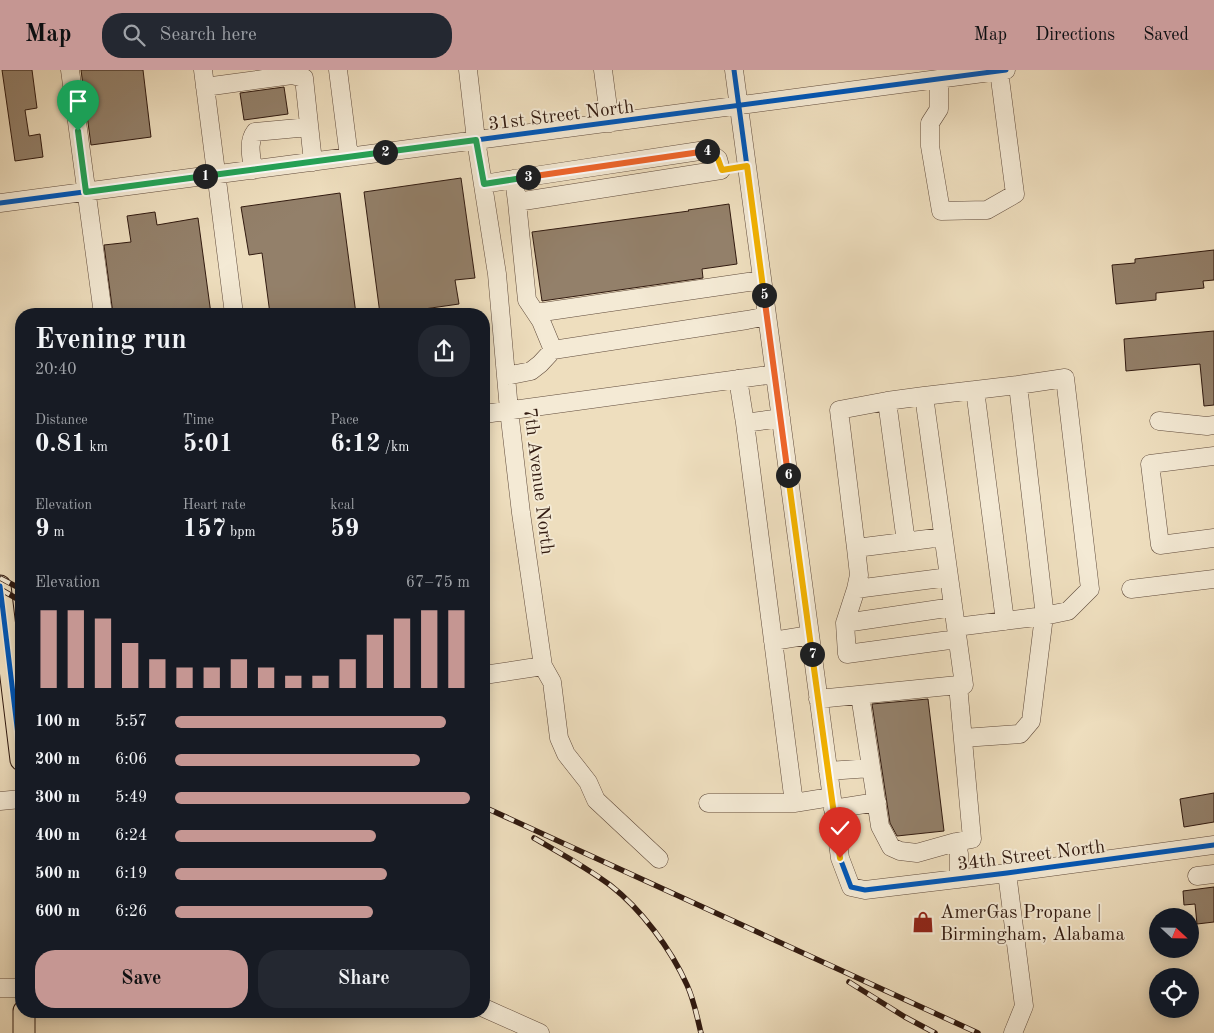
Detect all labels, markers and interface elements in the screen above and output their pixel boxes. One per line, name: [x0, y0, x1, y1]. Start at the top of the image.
search box: [102, 13, 452, 58]
icon: search: [120, 21, 148, 49]
text: Map: [25, 23, 72, 47]
text: Search here: [160, 26, 257, 45]
text: Map: [974, 26, 1007, 44]
text: Directions: [1035, 26, 1115, 44]
text: Saved: [1143, 26, 1189, 44]
pin: [57, 80, 99, 131]
icon: arrive: [64, 87, 92, 115]
street label: 31st Street North: [487, 98, 635, 135]
pin: 4: [694, 138, 720, 164]
pin: 2: [372, 140, 398, 164]
text: 4: [703, 144, 712, 158]
text: 2: [381, 145, 390, 159]
pin: 1: [192, 164, 218, 188]
pin: 3: [516, 164, 540, 190]
text: 1: [201, 169, 210, 183]
text: 3: [524, 170, 533, 184]
pin: 5: [752, 282, 776, 308]
text: 5: [760, 288, 769, 302]
button: share: [418, 325, 470, 377]
text: Evening run: [35, 327, 187, 355]
text: 20:40: [35, 362, 77, 378]
street label: 7th Avenue North: [519, 407, 556, 556]
text: Distance: [35, 413, 88, 427]
text: Time: [183, 413, 214, 427]
text: Pace: [330, 413, 359, 427]
text: 0.81: [35, 432, 86, 457]
text: 5:01: [183, 432, 233, 457]
text: 6:12: [330, 432, 381, 457]
text: km: [86, 440, 108, 454]
text: /km: [381, 440, 409, 454]
pin: 6: [776, 462, 800, 488]
text: 6: [784, 468, 793, 482]
text: Elevation: [35, 498, 92, 512]
text: Heart rate: [183, 498, 246, 512]
text: kcal: [330, 498, 354, 512]
text: 9: [35, 517, 50, 542]
text: 157: [183, 517, 226, 542]
text: 59: [330, 517, 359, 542]
text: m: [50, 525, 65, 539]
text: bpm: [226, 525, 256, 539]
text: Elevation: [35, 575, 100, 591]
text: 67–75 m: [406, 575, 470, 591]
pin: 7: [800, 642, 824, 666]
text: 7: [808, 647, 817, 661]
text: 100 m: [35, 714, 80, 730]
text: 5:57: [115, 714, 147, 730]
text: 200 m: [35, 752, 80, 768]
text: 6:06: [115, 752, 147, 768]
text: 300 m: [35, 790, 80, 806]
text: 5:49: [115, 790, 147, 806]
pin: [819, 807, 861, 858]
icon: check: [826, 814, 854, 842]
text: 400 m: [35, 828, 80, 844]
text: 6:24: [115, 828, 147, 844]
street label: 34th Street North: [956, 838, 1106, 875]
text: 500 m: [35, 866, 80, 882]
text: 6:19: [115, 866, 147, 882]
text: 600 m: [35, 904, 80, 920]
text: 6:26: [115, 904, 147, 920]
place label: AmerGas Propane | Birmingham, Alabama: [940, 904, 1125, 945]
north arrow: [1149, 908, 1199, 958]
map controls: [1149, 908, 1199, 1018]
shop icon: AmerGas Propane | Birmingham, Alabama: [910, 909, 936, 935]
button: Save: [35, 950, 248, 1008]
button: Share: [258, 950, 470, 1008]
button: locate: [1149, 968, 1199, 1018]

